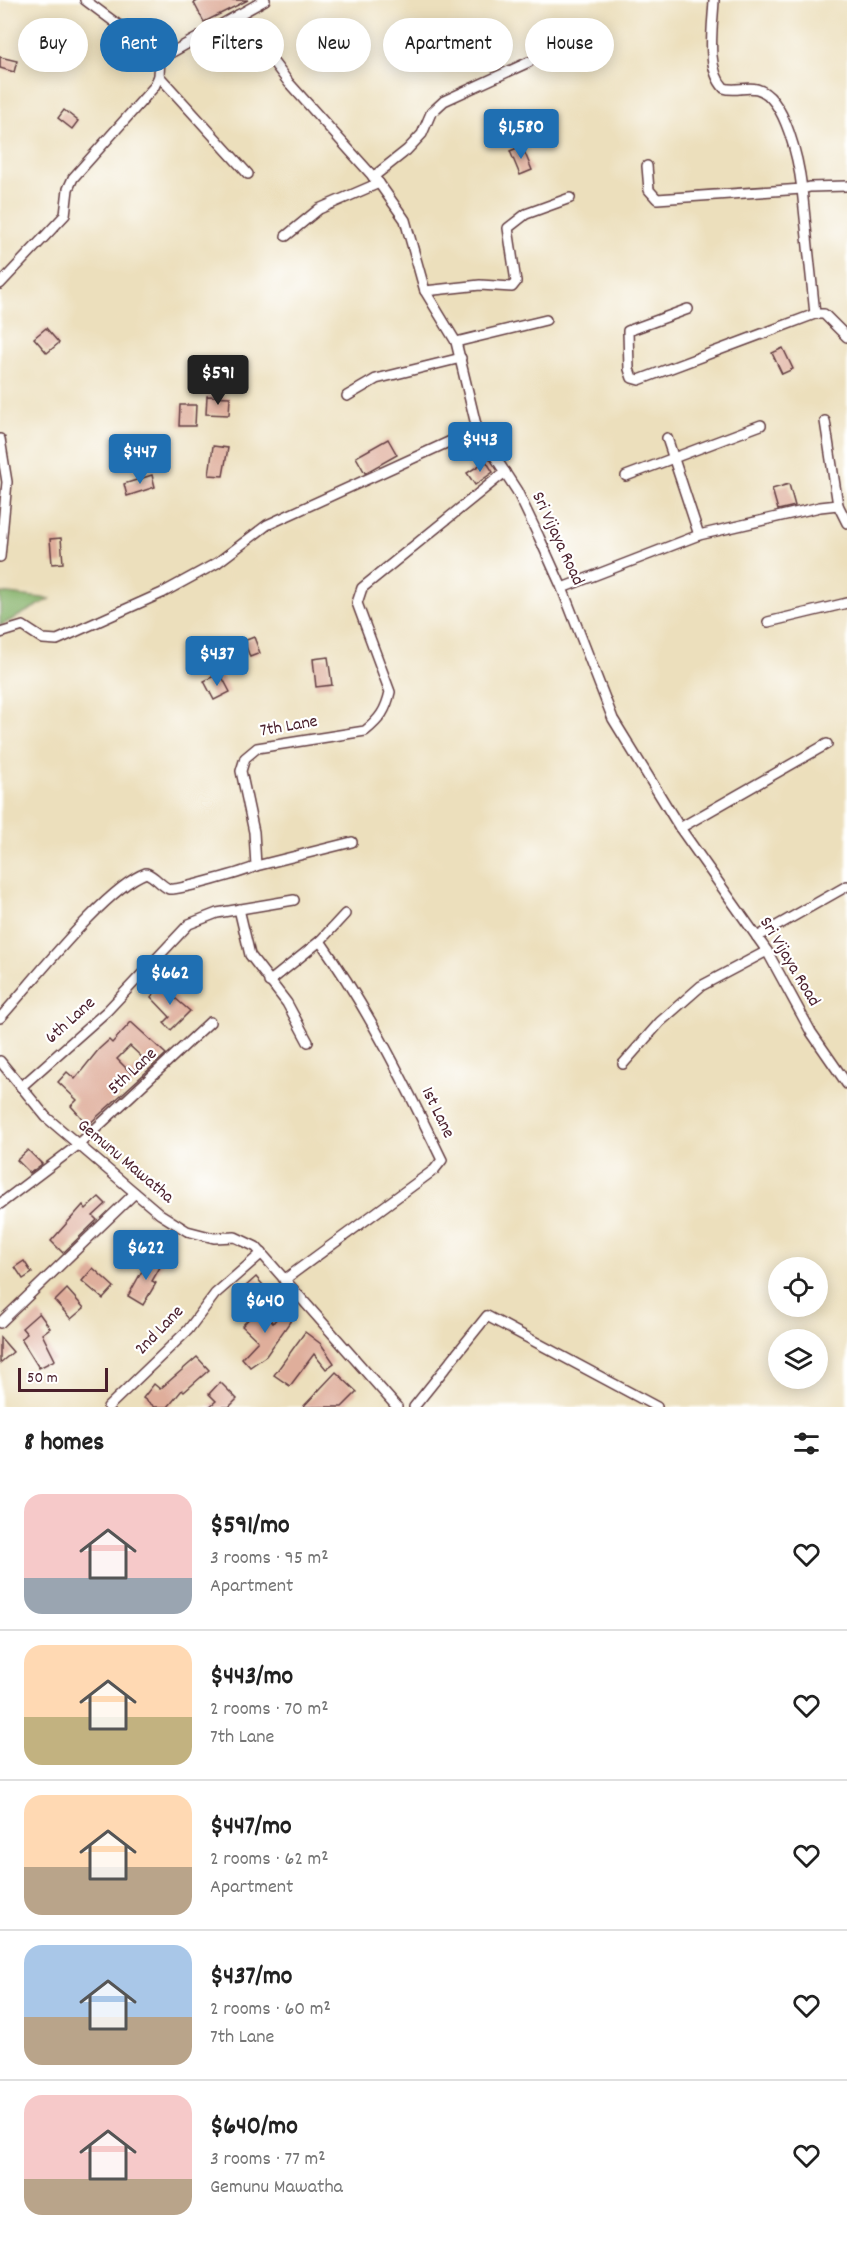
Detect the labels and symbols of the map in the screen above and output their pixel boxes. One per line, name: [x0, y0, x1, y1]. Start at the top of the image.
pin: $1,580: [472, 109, 570, 160]
pin: $591: [182, 355, 254, 406]
pin: $443: [444, 422, 516, 473]
pin: $447: [104, 434, 176, 485]
street label: Sri Vijaya Road: [524, 488, 590, 590]
pin: $437: [181, 636, 253, 687]
street label: 7th Lane: [258, 710, 320, 744]
street label: Sri Vijaya Road: [752, 912, 826, 1012]
pin: $662: [134, 955, 206, 1006]
street label: 6th Lane: [40, 992, 102, 1050]
street label: 5th Lane: [103, 1043, 163, 1101]
street label: 1st Lane: [414, 1083, 460, 1143]
street label: Gemunu Mawatha: [71, 1114, 179, 1210]
pin: $622: [110, 1230, 182, 1281]
pin: $640: [229, 1283, 301, 1334]
street label: 2nd Lane: [130, 1300, 190, 1362]
scale bar: [18, 1365, 108, 1392]

